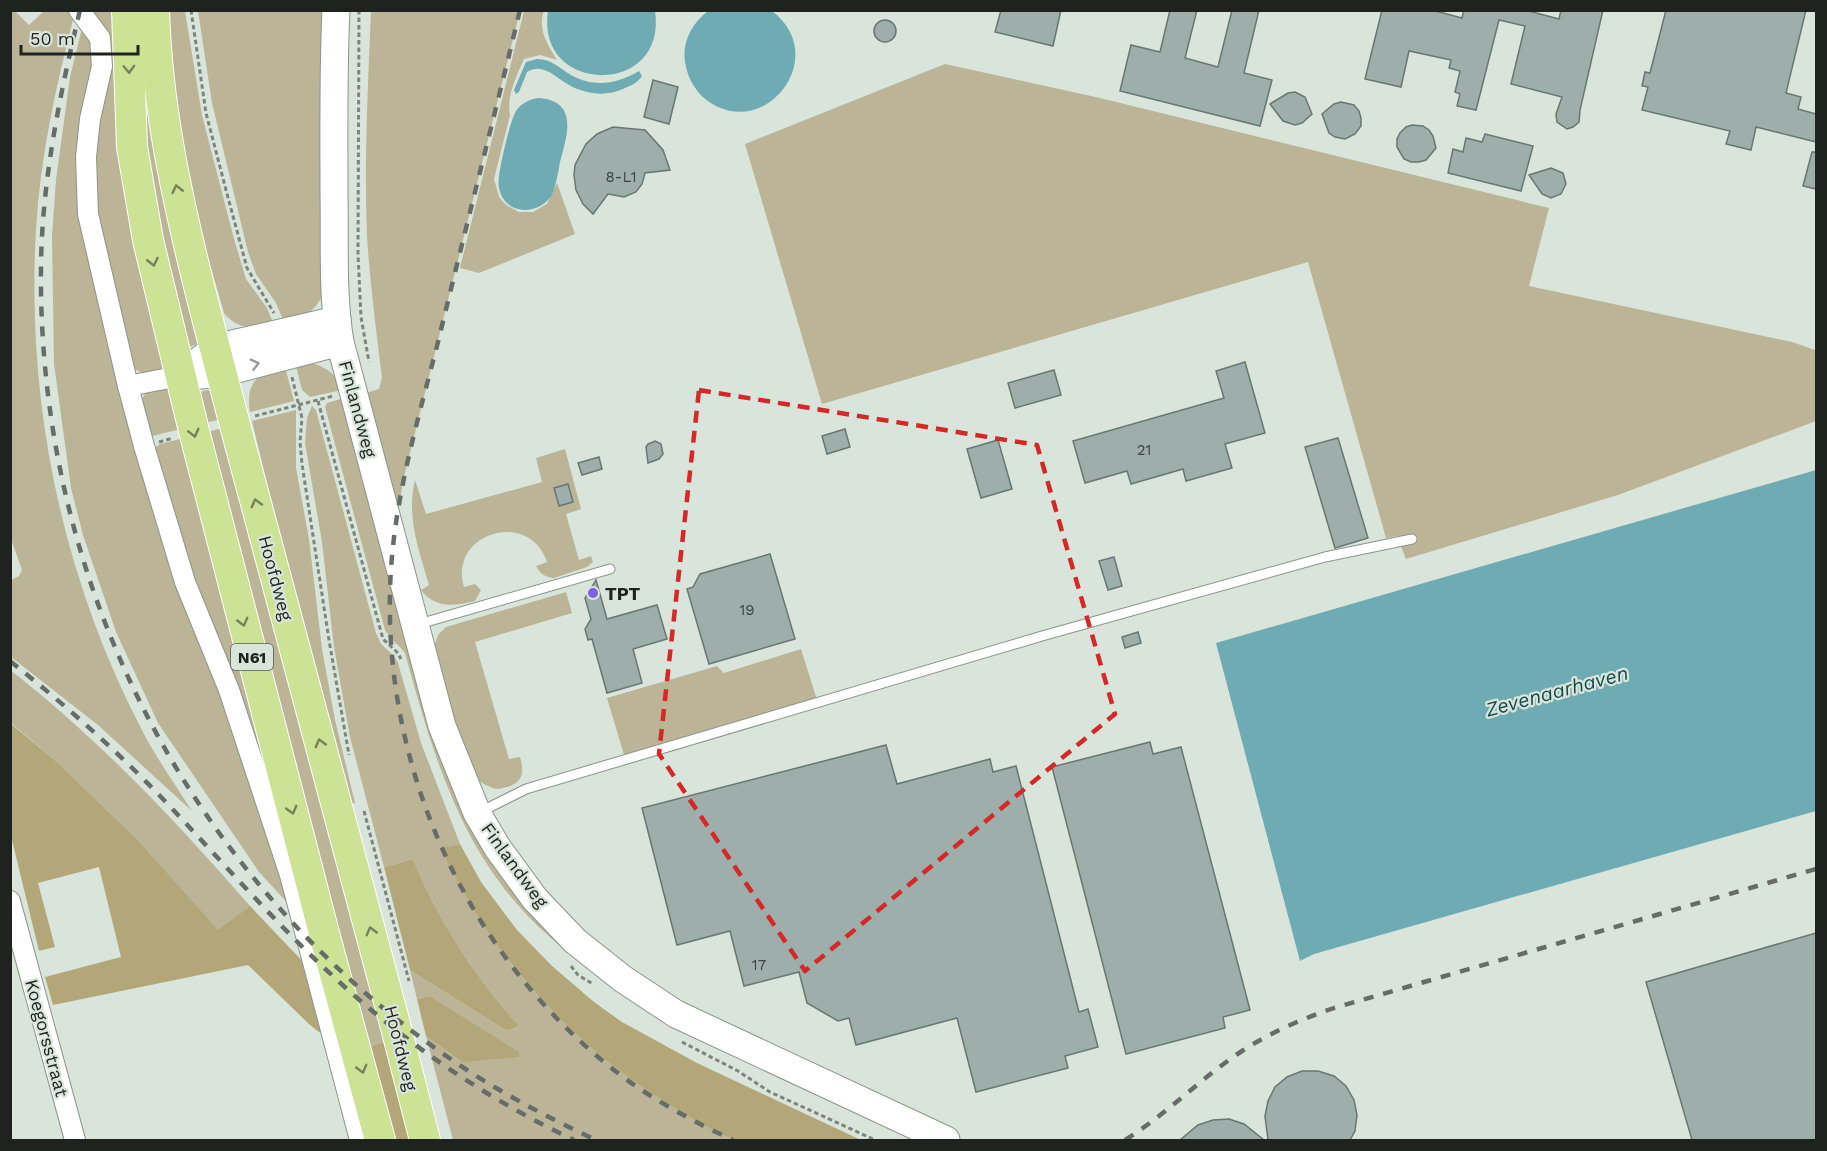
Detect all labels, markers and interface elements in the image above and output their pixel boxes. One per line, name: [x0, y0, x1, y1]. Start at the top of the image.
scale bar: [21, 18, 138, 56]
text: 50 m: [30, 28, 75, 49]
one-way arrow: [123, 64, 136, 73]
house number: 8-L1: [606, 168, 636, 186]
one-way arrow: [171, 184, 184, 194]
one-way arrow: [146, 257, 159, 267]
street label: Finlandweg: [335, 358, 381, 460]
one-way arrow: [249, 359, 259, 372]
one-way arrow: [187, 428, 200, 438]
house number: 21: [1137, 441, 1151, 459]
one-way arrow: [250, 498, 263, 508]
street label: Hoofdweg: [255, 533, 298, 623]
place label: TPT: [605, 583, 641, 604]
marker: TPT: [586, 586, 600, 600]
house number: 19: [739, 601, 755, 619]
one-way arrow: [236, 616, 248, 627]
road number: N61: [231, 644, 273, 670]
water label: Zevenaarhaven: [1482, 660, 1631, 722]
one-way arrow: [315, 738, 327, 749]
one-way arrow: [285, 805, 297, 815]
street label: Finlandweg: [477, 818, 553, 912]
one-way arrow: [366, 926, 378, 937]
house number: 17: [752, 956, 766, 974]
street label: Koegorsstraat: [21, 977, 73, 1099]
street label: Hoofdweg: [380, 1003, 422, 1093]
one-way arrow: [354, 1064, 367, 1074]

